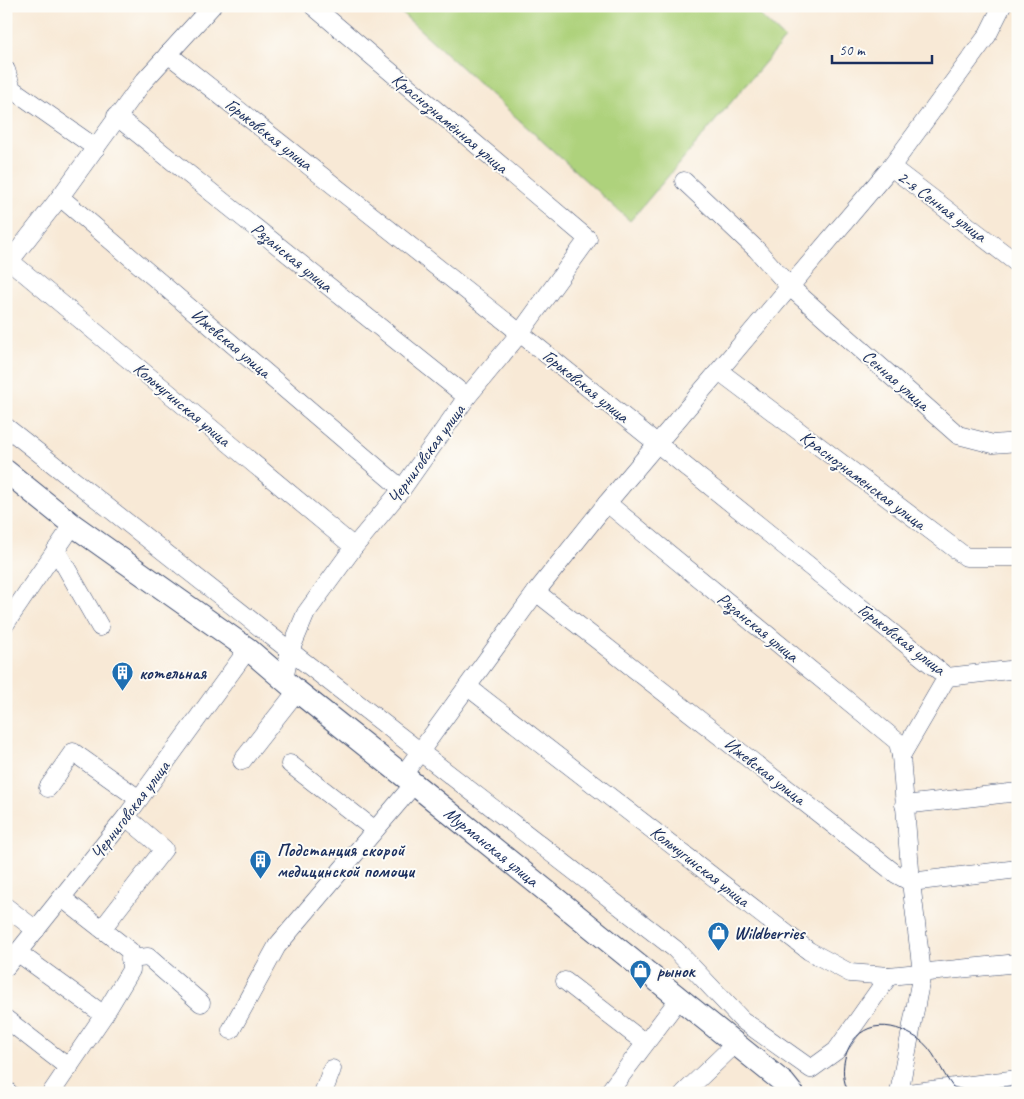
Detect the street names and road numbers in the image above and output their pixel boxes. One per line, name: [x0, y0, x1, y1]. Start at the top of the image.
street label: Краснознамённая улица: [387, 68, 514, 180]
street label: Горьковская улица: [221, 93, 318, 176]
street label: 2-я Сенная улица: [893, 165, 992, 247]
street label: Рязанская улица: [246, 217, 338, 298]
street label: Ижевская улица: [187, 303, 276, 384]
street label: Горьковская улица: [538, 345, 634, 428]
street label: Сенная улица: [858, 345, 935, 416]
street label: Кольчугинская улица: [129, 357, 236, 452]
street label: Черниговская улица: [382, 398, 471, 508]
street label: Краснознаменская улица: [795, 426, 931, 536]
street label: Рязанская улица: [712, 587, 804, 668]
street label: Горьковская улица: [854, 598, 951, 681]
street label: Ижевская улица: [720, 732, 811, 811]
street label: Черниговская улица: [86, 755, 175, 864]
street label: Мурманская улица: [440, 802, 544, 892]
street label: Кольчугинская улица: [646, 821, 755, 913]

